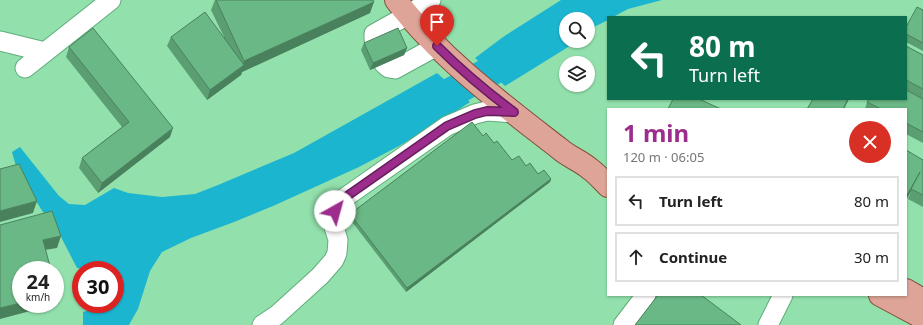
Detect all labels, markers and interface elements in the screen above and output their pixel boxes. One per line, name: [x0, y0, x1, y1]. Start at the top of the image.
pin: [420, 5, 454, 46]
icon: arrive: [426, 11, 448, 33]
map controls: [559, 12, 595, 92]
button: search: [559, 12, 595, 48]
text: 80 m: [689, 27, 756, 65]
icon: left: [623, 32, 675, 84]
button: layers: [559, 56, 595, 92]
text: Turn left: [689, 63, 760, 87]
text: 1 min: [623, 116, 689, 149]
button: close: [849, 121, 891, 163]
text: 120 m · 06:05: [623, 148, 704, 166]
position arrow: [314, 190, 356, 232]
icon: left: [625, 190, 647, 212]
text: Turn left: [659, 191, 723, 211]
text: 80 m: [854, 191, 889, 211]
icon: ahead: [625, 246, 647, 268]
text: Continue: [659, 247, 727, 267]
text: 30 m: [854, 247, 889, 267]
speed limit sign: 30: [72, 261, 124, 313]
text: 24: [27, 268, 49, 295]
text: km/h: [26, 290, 50, 304]

